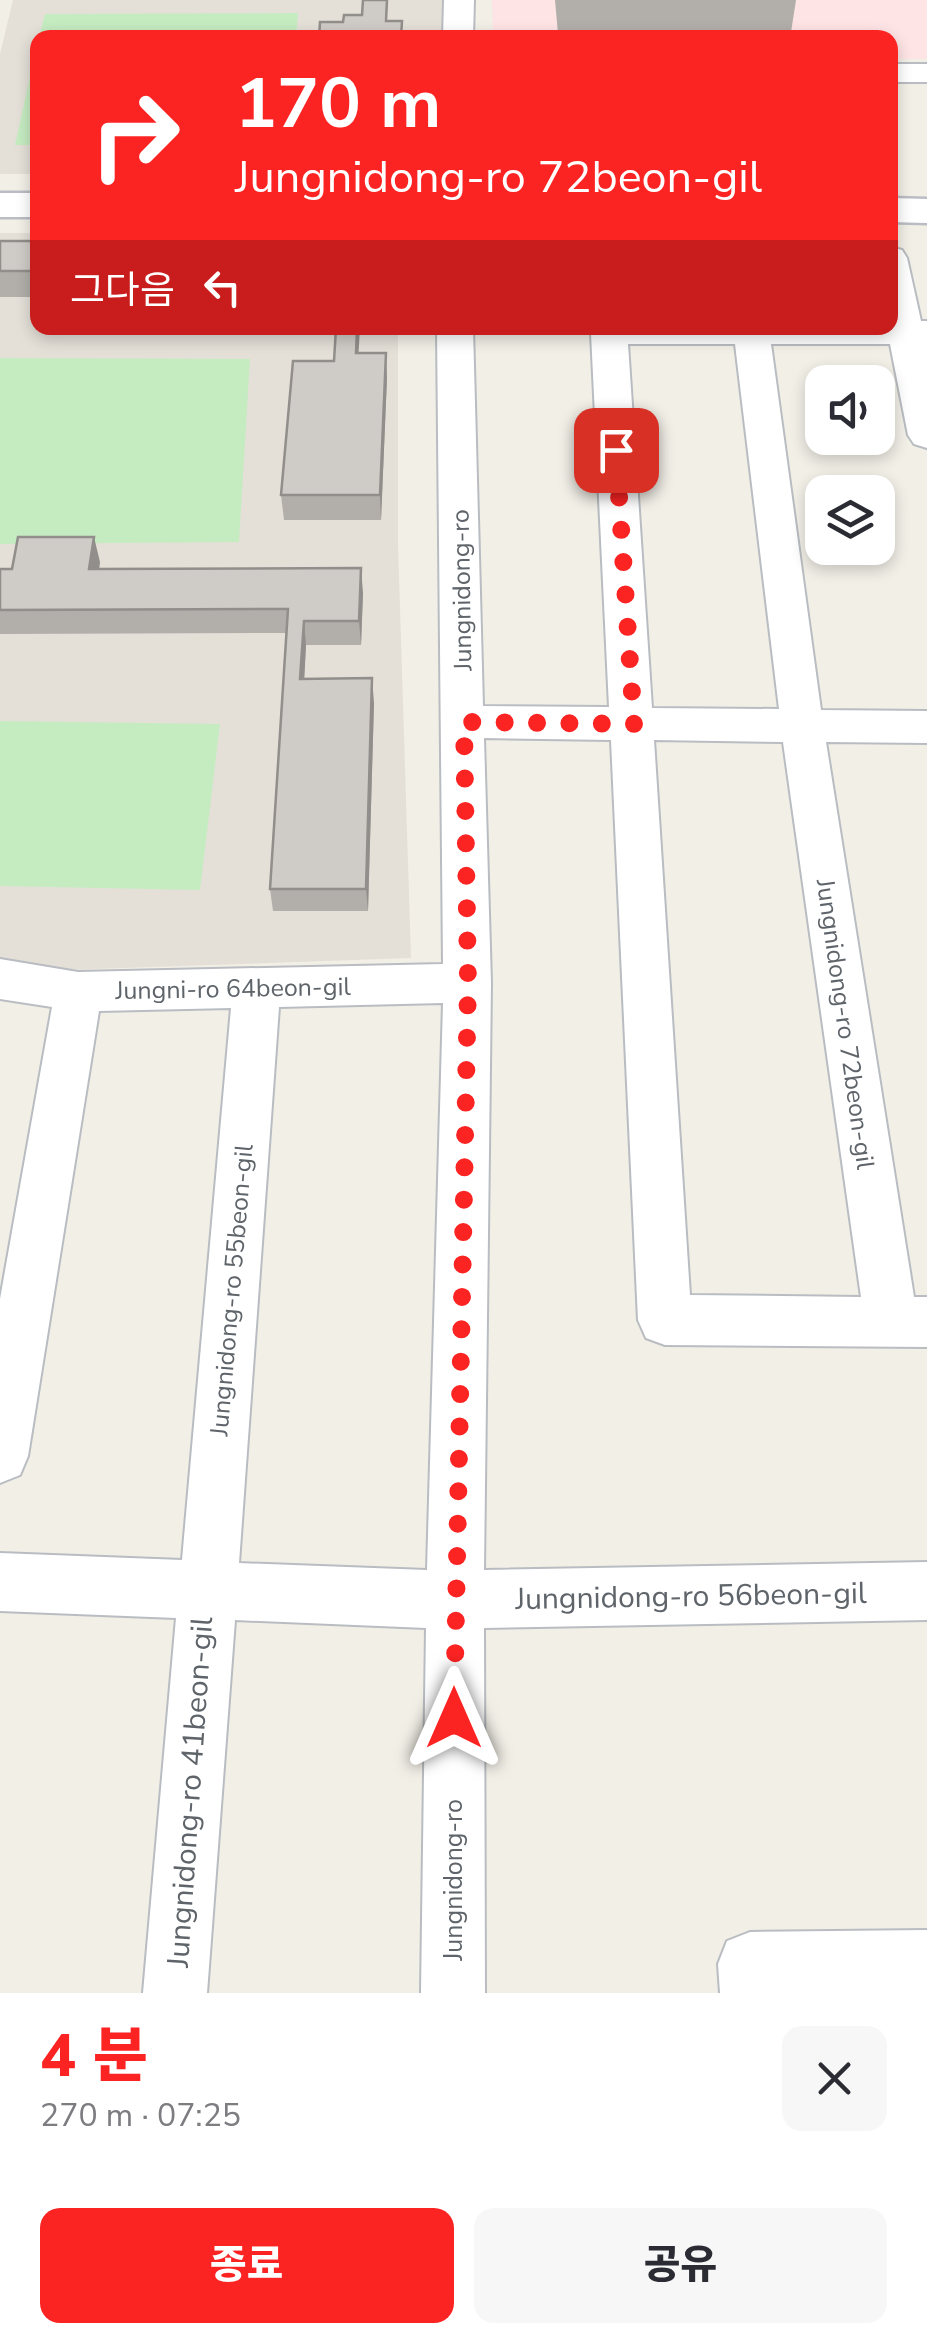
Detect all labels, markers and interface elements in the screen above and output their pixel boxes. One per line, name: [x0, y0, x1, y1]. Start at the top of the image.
text: 170 m: [235, 56, 441, 152]
icon: right: [70, 70, 200, 200]
text: Jungnidong-ro 72beon-gil: [235, 147, 762, 208]
icon: left: [195, 260, 250, 315]
text: 그다음: [70, 265, 175, 316]
map controls: [805, 365, 895, 565]
button: sound: [805, 365, 895, 455]
pin: [574, 408, 659, 493]
icon: arrive: [589, 423, 644, 478]
button: layers: [805, 475, 895, 565]
street label: Jungnidong-ro: [444, 509, 480, 672]
street label: Jungnidong-ro 72beon-gil: [808, 876, 882, 1172]
street label: Jungni-ro 64beon-gil: [114, 970, 352, 1008]
street label: Jungnidong-ro 55beon-gil: [202, 1142, 262, 1438]
street label: Jungnidong-ro 56beon-gil: [514, 1573, 867, 1620]
street label: Jungnidong-ro 41beon-gil: [158, 1615, 223, 1970]
position arrow: [402, 1666, 506, 1770]
street label: Jungnidong-ro: [437, 1799, 471, 1962]
text: 4 분: [40, 2015, 148, 2097]
button: close: [782, 2026, 887, 2131]
text: 270 m · 07:25: [40, 2094, 241, 2137]
button: 종료: [40, 2208, 454, 2323]
button: 공유: [474, 2208, 887, 2323]

